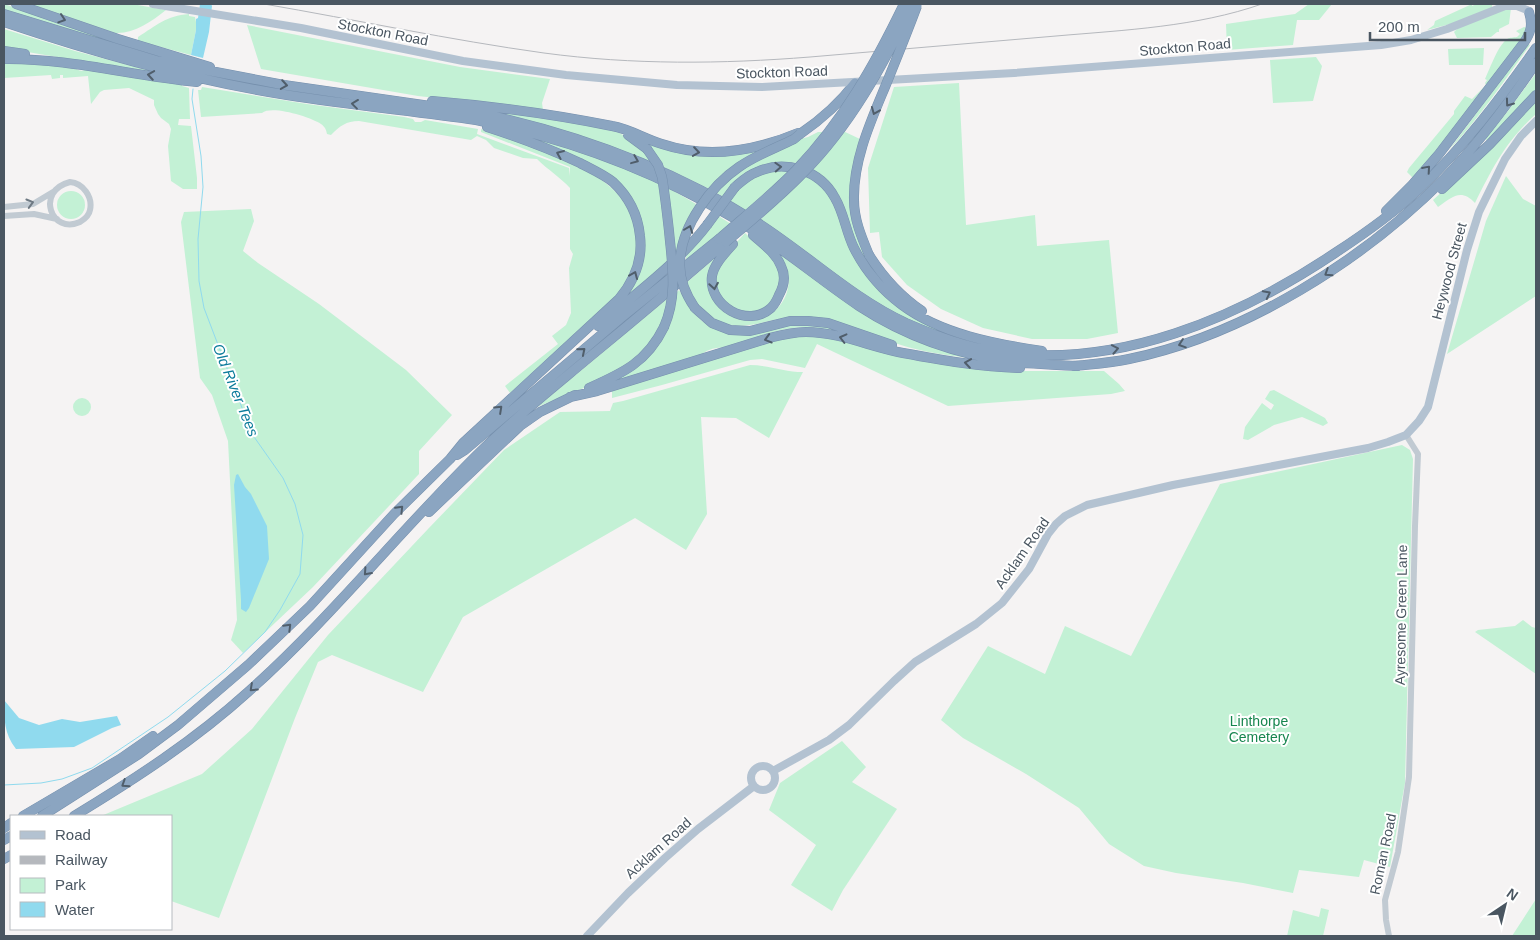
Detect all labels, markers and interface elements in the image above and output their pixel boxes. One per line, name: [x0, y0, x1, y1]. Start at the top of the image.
scale bar: [1370, 10, 1525, 42]
one-way arrow: [57, 13, 66, 23]
street label: Stockton Road: [336, 15, 430, 49]
text: 200 m: [1378, 18, 1420, 35]
street label: Stockton Road: [1139, 35, 1231, 59]
street label: Stockton Road: [736, 62, 828, 82]
one-way arrow: [146, 70, 154, 81]
one-way arrow: [280, 79, 288, 90]
one-way arrow: [1506, 97, 1514, 106]
one-way arrow: [351, 99, 359, 110]
one-way arrow: [870, 106, 881, 115]
one-way arrow: [692, 146, 700, 156]
one-way arrow: [556, 150, 565, 161]
one-way arrow: [631, 154, 639, 164]
one-way arrow: [774, 162, 782, 173]
one-way arrow: [1421, 165, 1430, 174]
one-way arrow: [26, 199, 34, 209]
street label: Heywood Street: [1428, 221, 1470, 321]
one-way arrow: [683, 225, 693, 234]
one-way arrow: [1324, 267, 1334, 276]
one-way arrow: [627, 271, 638, 280]
one-way arrow: [708, 281, 718, 290]
one-way arrow: [1262, 290, 1271, 300]
one-way arrow: [764, 333, 772, 343]
one-way arrow: [838, 333, 847, 344]
one-way arrow: [1179, 338, 1187, 348]
water label: Old River Tees: [210, 341, 263, 439]
one-way arrow: [1111, 344, 1120, 355]
one-way arrow: [577, 348, 586, 357]
one-way arrow: [964, 358, 972, 369]
one-way arrow: [493, 406, 502, 415]
one-way arrow: [394, 506, 403, 515]
street label: Acklam Road: [992, 514, 1052, 592]
street label: Ayresome Green Lane: [1392, 544, 1410, 685]
one-way arrow: [364, 566, 373, 575]
one-way arrow: [283, 624, 292, 633]
one-way arrow: [249, 682, 258, 691]
park label: Linthorpe Cemetery: [1229, 713, 1289, 745]
one-way arrow: [122, 778, 131, 787]
street label: Roman Road: [1367, 812, 1399, 896]
street label: Acklam Road: [622, 814, 694, 882]
legend: [10, 815, 172, 930]
text: Road: [55, 826, 91, 843]
text: Railway: [55, 851, 108, 868]
text: Park: [55, 876, 86, 893]
north arrow: [1480, 880, 1530, 930]
text: N: [1504, 885, 1521, 904]
text: Water: [55, 901, 94, 918]

